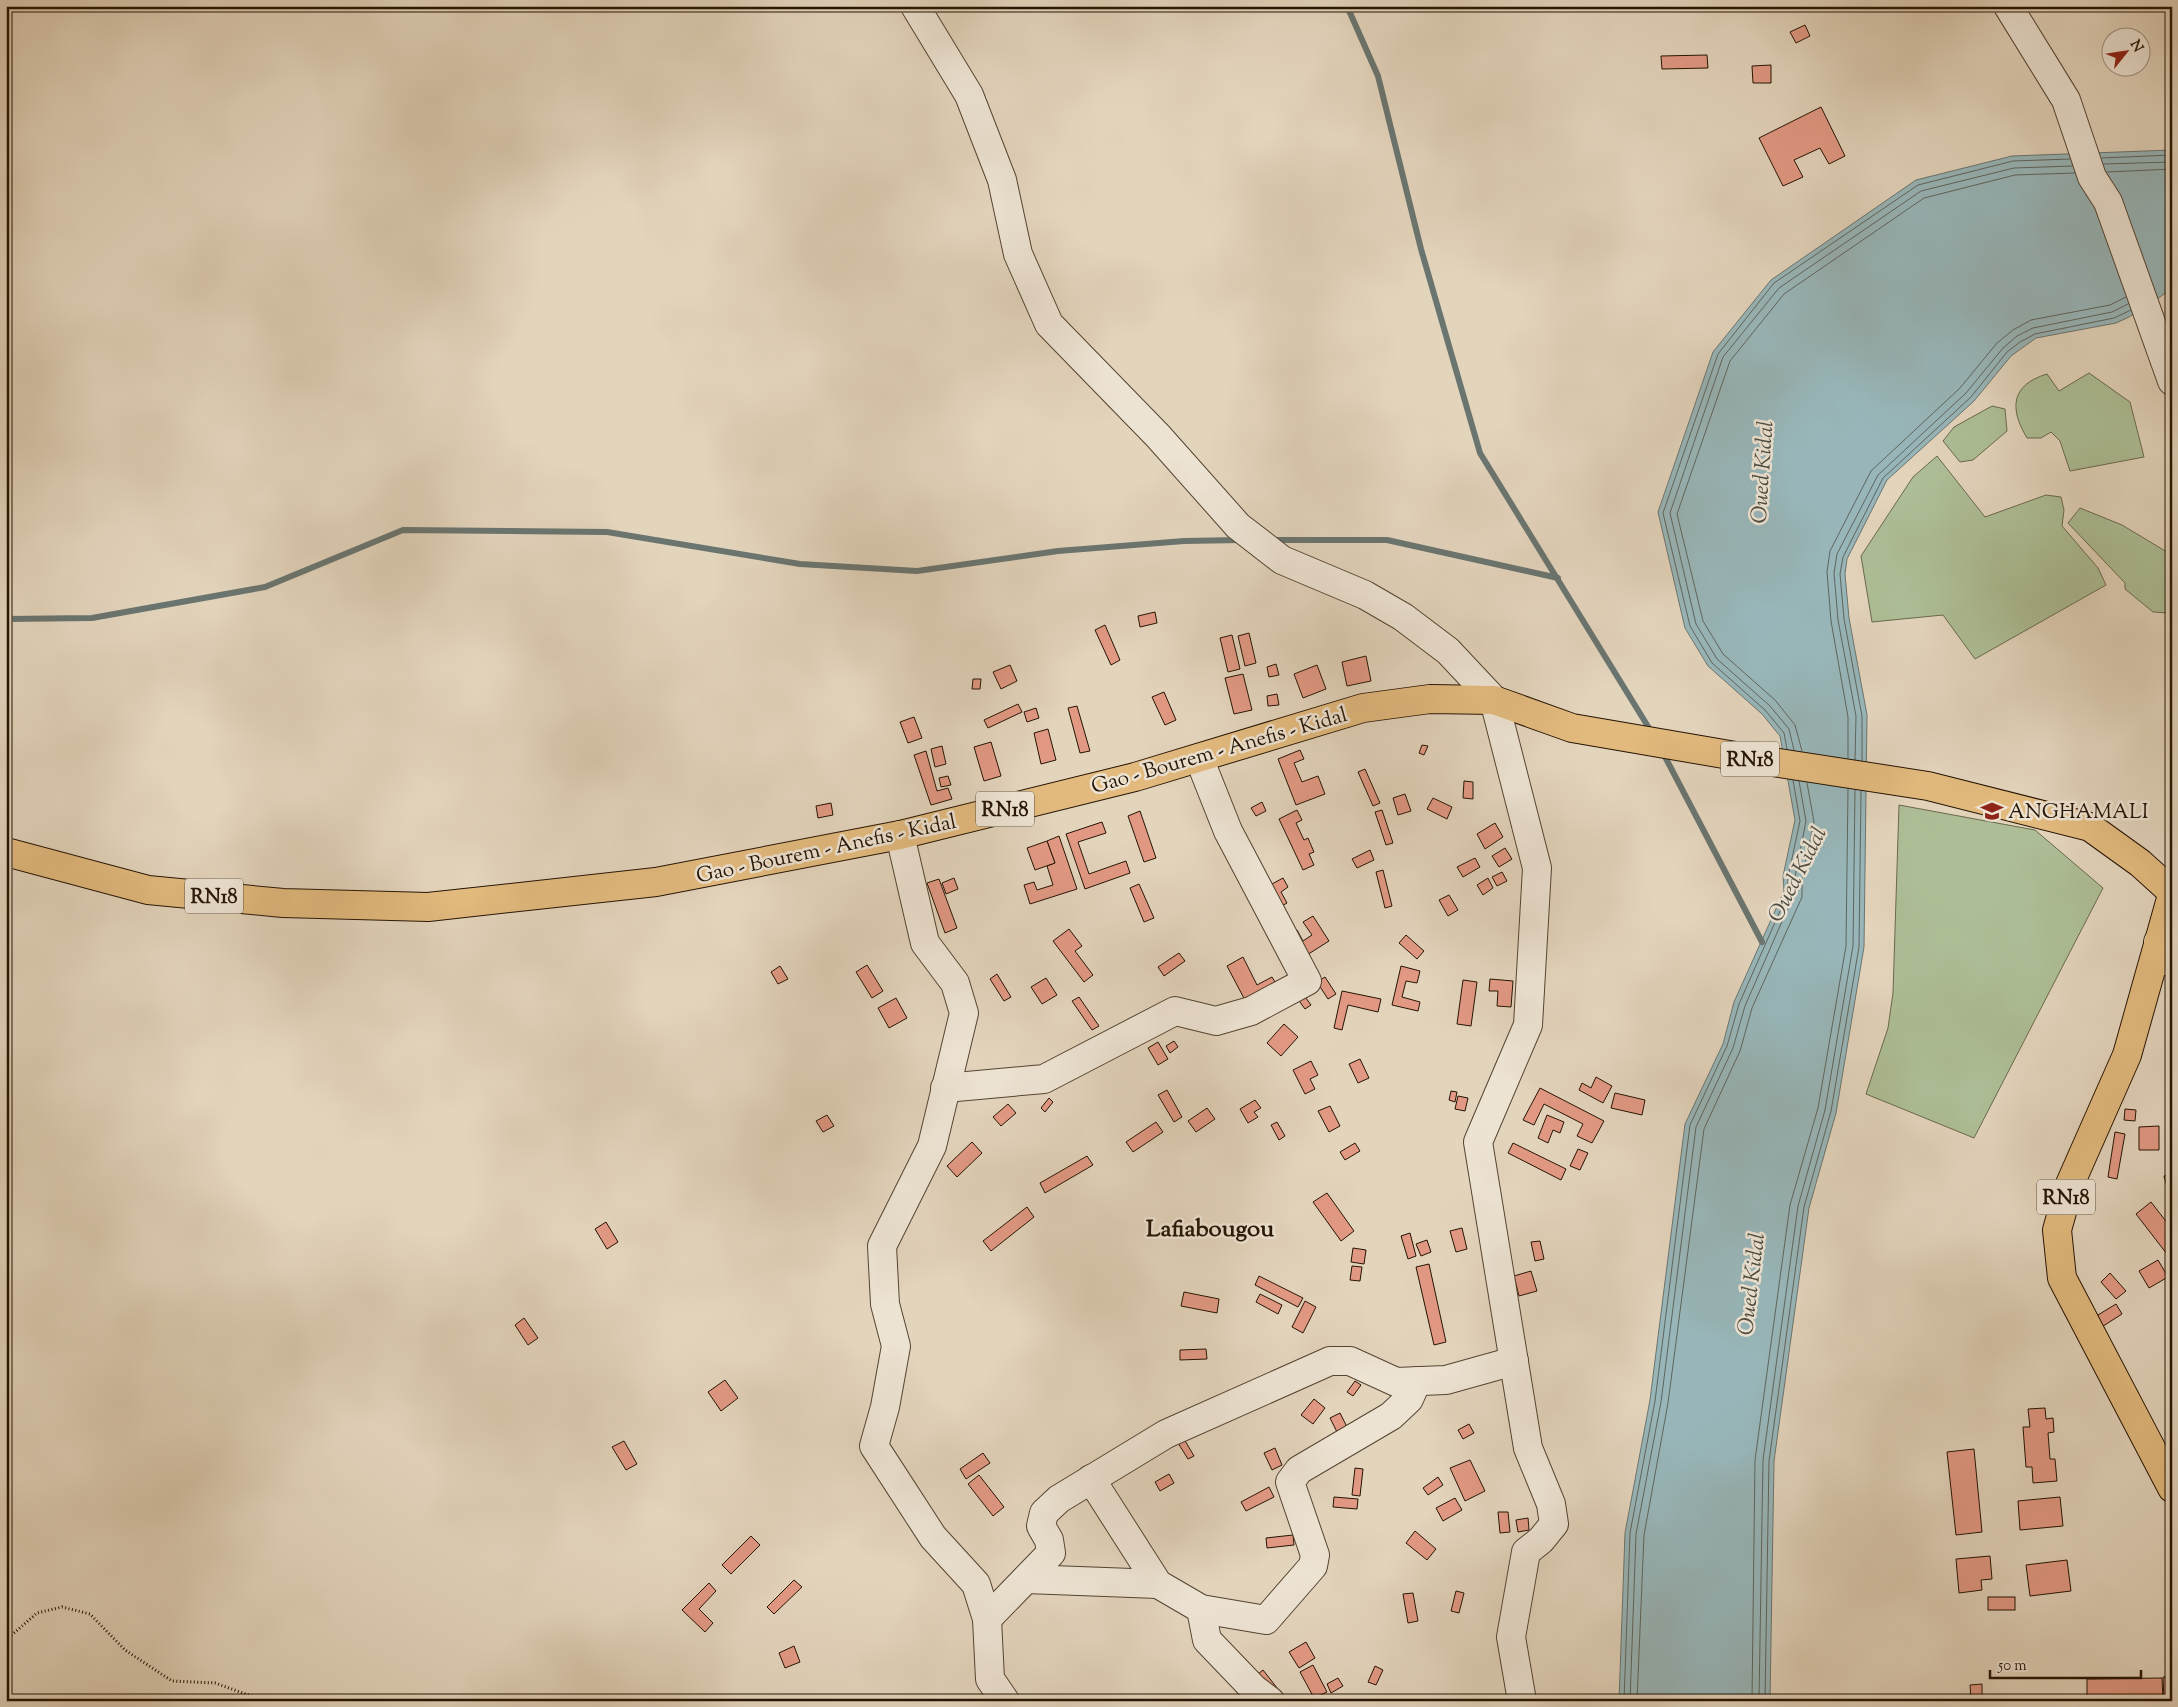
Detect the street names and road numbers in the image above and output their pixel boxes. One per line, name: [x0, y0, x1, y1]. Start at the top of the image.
street label: Gao - Bourem - Anefis - Kidal: [1088, 701, 1351, 803]
road number: RN18: [1721, 742, 1779, 776]
road number: RN18: [976, 792, 1034, 826]
street label: Gao - Bourem - Anefis - Kidal: [694, 808, 959, 892]
road number: RN18: [185, 878, 243, 914]
road number: RN18: [2037, 1180, 2095, 1214]

